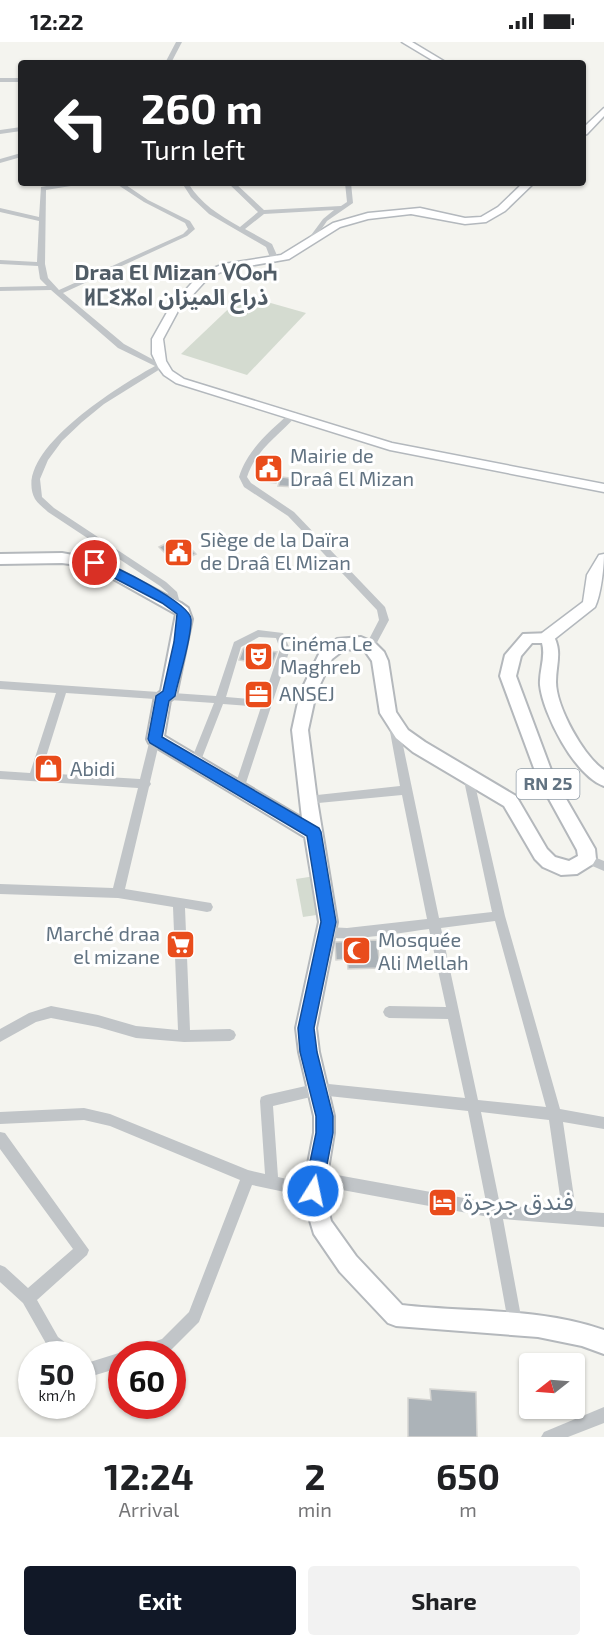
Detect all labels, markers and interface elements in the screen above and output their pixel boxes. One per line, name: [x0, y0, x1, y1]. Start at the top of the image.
text: 12:22: [30, 8, 84, 34]
text: 260 m: [141, 82, 263, 132]
icon: left: [42, 84, 120, 162]
text: Turn left: [141, 133, 245, 165]
district label: Draa El Mizan ⴸⵔⴰⵄ ⵍⵎⵉⵣⴰⵏ ذراع الميزان: [75, 258, 277, 314]
place label: Mairie de Draâ El Mizan: [290, 443, 414, 490]
public building icon: Mairie de Draâ El Mizan: [253, 452, 285, 484]
place label: Siège de la Daïra de Draâ El Mizan: [200, 527, 351, 574]
public building icon: Siège de la Daïra de Draâ El Mizan: [163, 536, 195, 568]
pin: [69, 537, 120, 588]
icon: arrive: [78, 546, 111, 579]
place label: Cinéma Le Maghreb: [280, 631, 373, 678]
theatre icon: Cinéma Le Maghreb: [243, 640, 275, 672]
office icon: ANSEJ: [242, 678, 274, 710]
place label: ANSEJ: [279, 681, 335, 705]
shop icon: Abidi: [33, 753, 65, 785]
place label: Abidi: [70, 756, 115, 780]
road number: RN 25: [516, 769, 580, 799]
place label: Marché draa el mizane: [46, 921, 160, 968]
place label: Mosquée Ali Mellah: [378, 927, 469, 974]
supermarket icon: Marché draa el mizane: [165, 929, 197, 961]
mosque icon: Mosquée Ali Mellah: [341, 935, 373, 967]
position arrow: [281, 1159, 345, 1223]
hotel icon: فندق جرجرة: [426, 1186, 458, 1218]
place label: فندق جرجرة: [463, 1186, 574, 1216]
speed limit sign: 60: [108, 1341, 186, 1419]
north arrow: [519, 1353, 585, 1419]
map controls: [519, 1353, 585, 1419]
text: 50: [39, 1355, 75, 1391]
text: km/h: [38, 1386, 76, 1404]
text: 12:24: [104, 1454, 194, 1497]
text: 2: [304, 1454, 325, 1497]
text: 650: [436, 1454, 500, 1497]
text: Arrival: [118, 1497, 179, 1521]
text: min: [298, 1497, 332, 1521]
text: m: [459, 1497, 477, 1521]
button: Exit: [24, 1566, 296, 1635]
button: Share: [308, 1566, 580, 1635]

